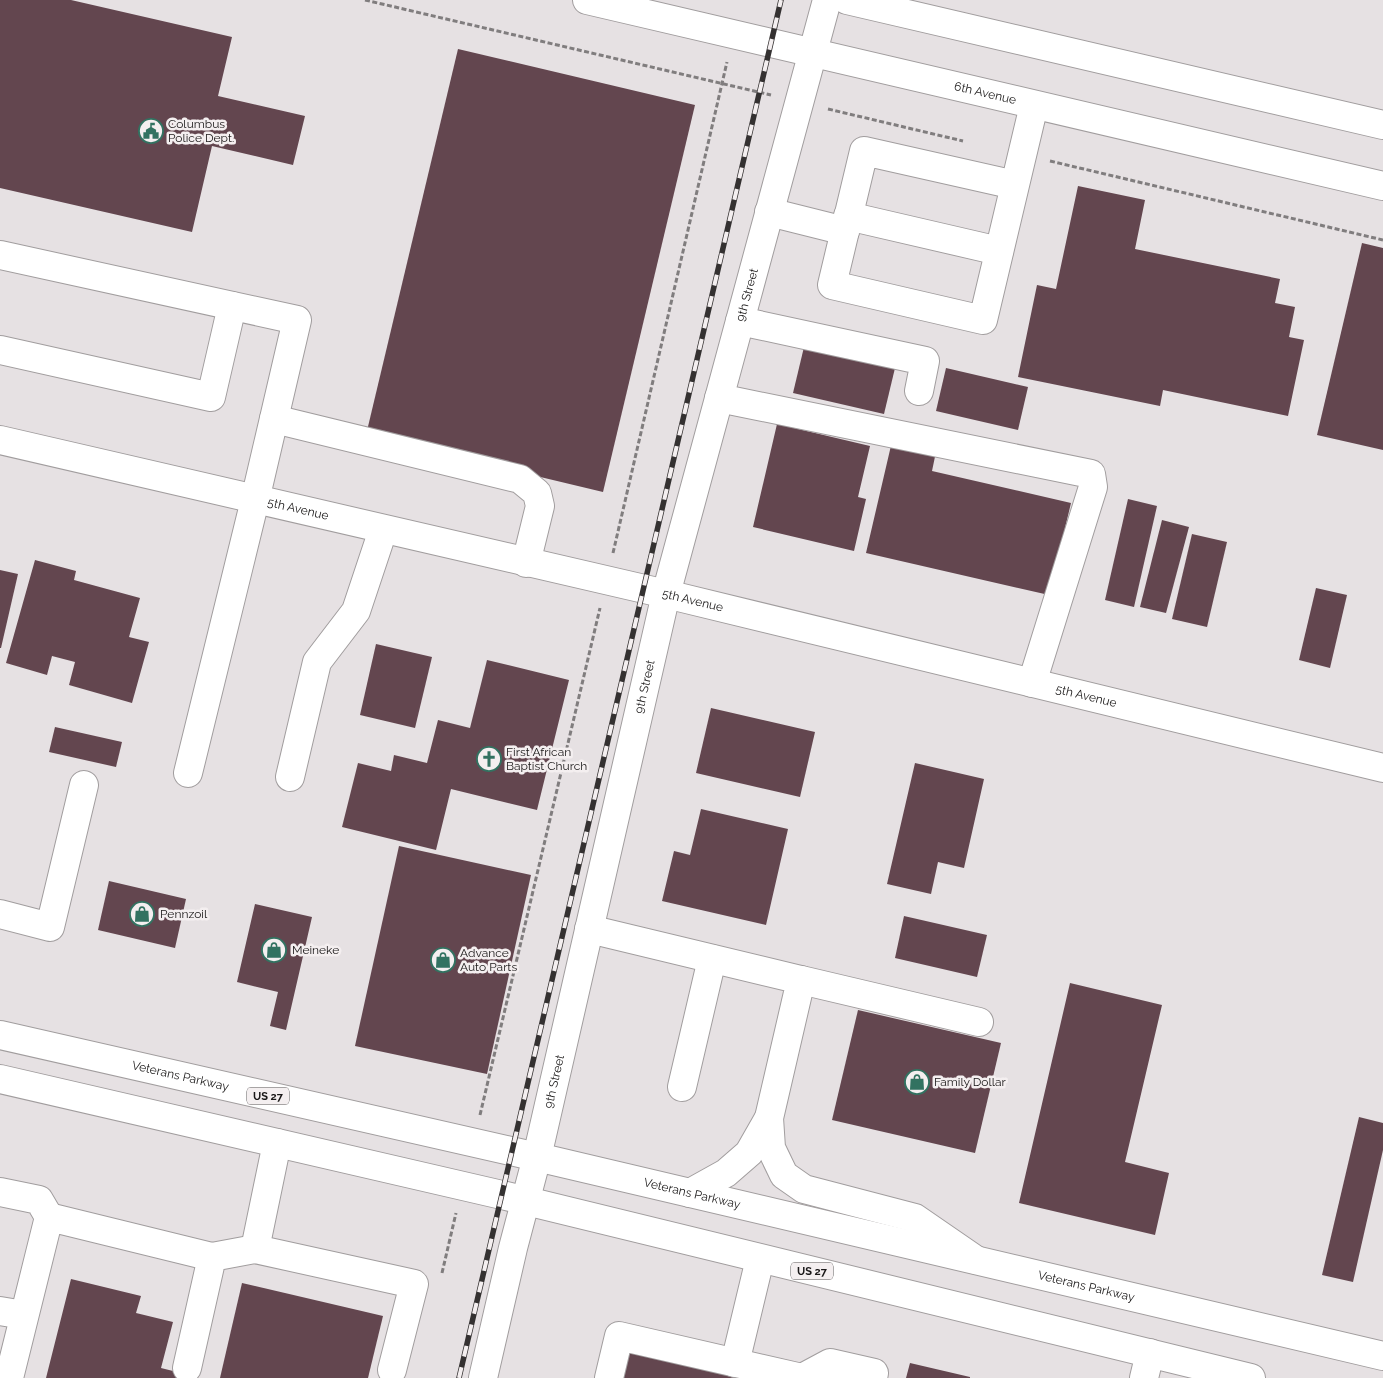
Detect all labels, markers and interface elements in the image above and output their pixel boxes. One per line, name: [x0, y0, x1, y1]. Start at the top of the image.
street label: 6th Avenue: [953, 79, 1018, 107]
place label: Columbus Police Dept.: [168, 117, 234, 145]
public building icon: Columbus Police Dept.: [138, 118, 164, 144]
street label: 9th Street: [733, 267, 761, 323]
street label: 5th Avenue: [266, 495, 330, 523]
street label: 5th Avenue: [661, 586, 725, 615]
street label: 9th Street: [632, 659, 658, 715]
street label: 5th Avenue: [1054, 682, 1118, 710]
place label: First African Baptist Church: [506, 745, 587, 773]
church icon: First African Baptist Church: [476, 746, 502, 772]
shop icon: Pennzoil: [129, 901, 155, 927]
place label: Pennzoil: [160, 907, 208, 921]
shop icon: Meineke: [261, 937, 287, 963]
place label: Meineke: [292, 943, 339, 957]
place label: Advance Auto Parts: [460, 946, 517, 974]
shop icon: Advance Auto Parts: [430, 947, 456, 973]
street label: 9th Street: [541, 1053, 567, 1110]
street label: Veterans Parkway: [131, 1058, 231, 1094]
shop icon: Family Dollar: [904, 1069, 930, 1095]
place label: Family Dollar: [934, 1075, 1007, 1089]
road number: US 27: [247, 1088, 289, 1104]
street label: Veterans Parkway: [642, 1175, 742, 1212]
road number: US 27: [791, 1262, 833, 1280]
street label: Veterans Parkway: [1037, 1268, 1137, 1304]

